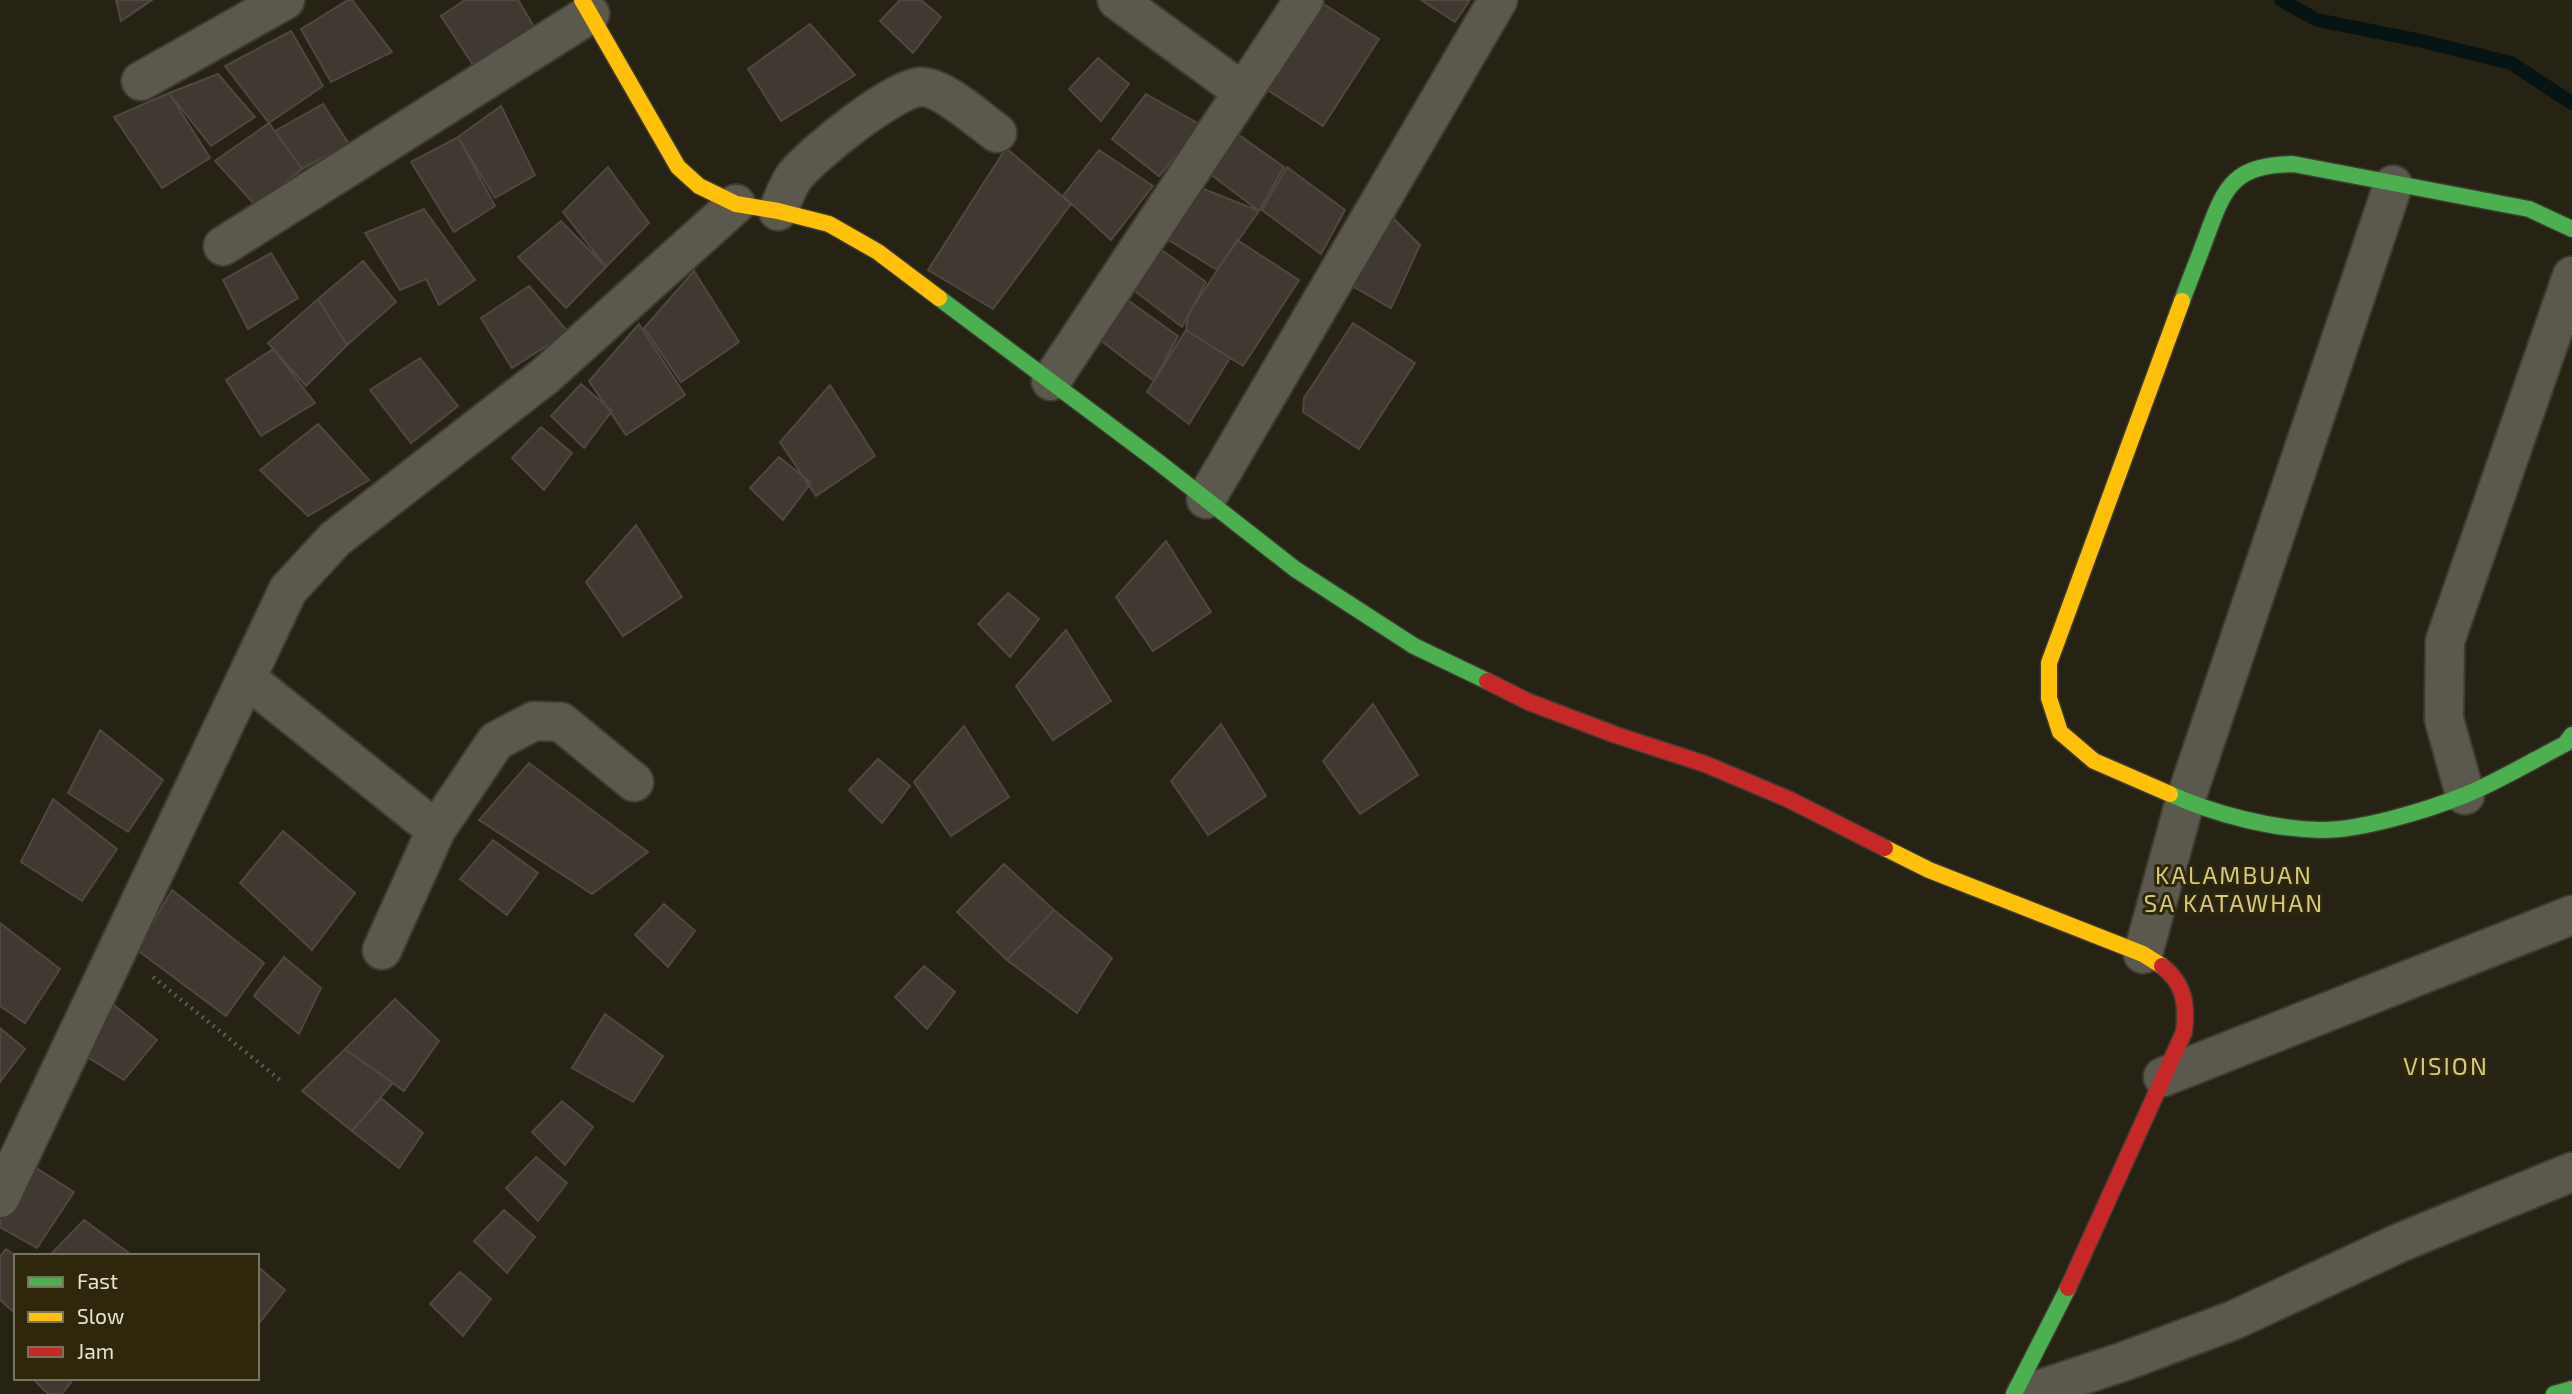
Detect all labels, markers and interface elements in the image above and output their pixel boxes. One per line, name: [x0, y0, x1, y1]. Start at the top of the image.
district label: KALAMBUAN SA KATAWHAN: [2144, 860, 2324, 917]
district label: VISION: [2403, 1051, 2489, 1080]
legend: [14, 1254, 259, 1380]
text: Fast: [77, 1268, 118, 1293]
text: Slow: [77, 1303, 124, 1328]
text: Jam: [77, 1338, 114, 1363]

